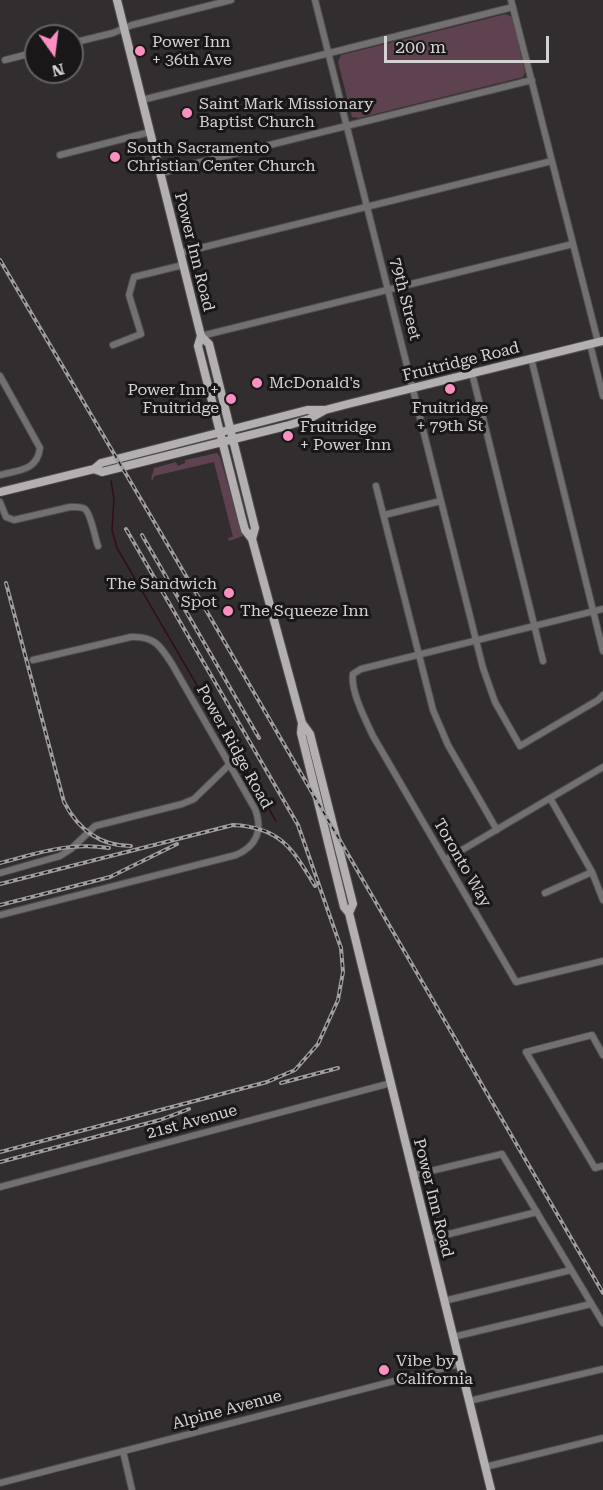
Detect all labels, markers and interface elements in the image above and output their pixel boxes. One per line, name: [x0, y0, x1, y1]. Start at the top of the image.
north arrow: [24, 24, 84, 84]
scale bar: [387, 24, 552, 62]
place label: Power Inn + 36th Ave: [152, 32, 232, 70]
text: 200 m: [395, 36, 446, 57]
marker: Power Inn + 36th Ave: [133, 44, 147, 58]
text: N: [50, 59, 66, 81]
place label: Saint Mark Missionary Baptist Church: [199, 94, 374, 132]
marker: Saint Mark Missionary Baptist Church: [180, 106, 194, 120]
place label: South Sacramento Christian Center Church: [127, 138, 315, 176]
marker: South Sacramento Christian Center Church: [108, 150, 122, 164]
street label: Power Inn Road: [170, 191, 218, 313]
street label: 79th Street: [386, 256, 424, 342]
street label: Fruitridge Road: [401, 338, 521, 386]
place label: McDonald's: [269, 373, 360, 393]
marker: McDonald's: [250, 376, 264, 390]
place label: Power Inn + Fruitridge: [128, 380, 219, 418]
marker: Fruitridge + 79th St: [443, 382, 457, 396]
marker: Power Inn + Fruitridge: [224, 392, 238, 406]
place label: Fruitridge + 79th St: [412, 398, 488, 436]
place label: Fruitridge + Power Inn: [300, 417, 391, 455]
marker: Fruitridge + Power Inn: [281, 429, 295, 443]
place label: The Sandwich Spot: [106, 574, 217, 612]
marker: The Sandwich Spot: [222, 586, 236, 600]
place label: The Squeeze Inn: [240, 601, 369, 621]
marker: The Squeeze Inn: [221, 604, 235, 618]
street label: Power Ridge Road: [192, 682, 276, 812]
street label: Toronto Way: [429, 815, 495, 911]
street label: 21st Avenue: [145, 1101, 239, 1143]
street label: Power Inn Road: [409, 1137, 457, 1259]
place label: Vibe by California: [396, 1351, 473, 1389]
marker: Vibe by California: [377, 1363, 391, 1377]
street label: Alpine Avenue: [170, 1386, 284, 1434]

